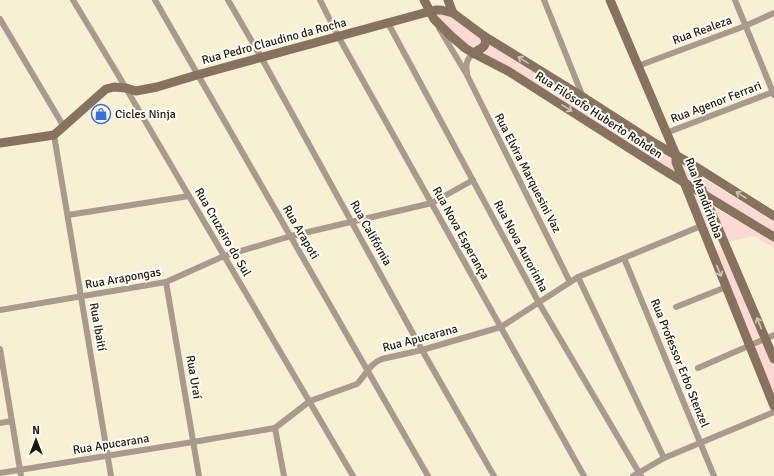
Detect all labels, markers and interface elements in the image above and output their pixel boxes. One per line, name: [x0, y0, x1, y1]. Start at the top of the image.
street label: Rua Realeza: [670, 13, 734, 48]
street label: Rua Pedro Claudino da Rocha: [200, 15, 348, 68]
one-way arrow: [518, 56, 529, 64]
street label: Rua Filósofo Huberto Rohden: [532, 69, 665, 162]
street label: Rua Agenor Ferrari: [669, 78, 764, 127]
shop icon: Cicles Ninja: [90, 103, 112, 125]
one-way arrow: [561, 104, 572, 112]
place label: Cicles Ninja: [115, 107, 176, 122]
street label: Rua Elvira Marquesini Vaz: [491, 111, 564, 235]
street label: Rua Mandirituba: [681, 156, 726, 241]
street label: Rua Nova Esperança: [429, 184, 492, 282]
street label: Rua Cruzeiro do Sul: [191, 185, 254, 280]
one-way arrow: [736, 191, 747, 199]
street label: Rua Califórnia: [346, 198, 395, 269]
street label: Rua Nova Aurorinha: [490, 198, 551, 295]
street label: Rua Arapoti: [279, 203, 322, 262]
street label: Rua Arapongas: [84, 264, 162, 293]
one-way arrow: [716, 264, 724, 276]
street label: Rua Professor Erbo Stenzel: [647, 297, 712, 430]
street label: Rua Ibaití: [86, 302, 109, 353]
one-way arrow: [755, 318, 762, 330]
street label: Rua Apucarana: [381, 321, 459, 356]
street label: Rua Uraí: [182, 354, 205, 401]
north arrow: [16, 420, 56, 460]
text: N: [32, 424, 40, 437]
street label: Rua Apucarana: [72, 431, 150, 458]

